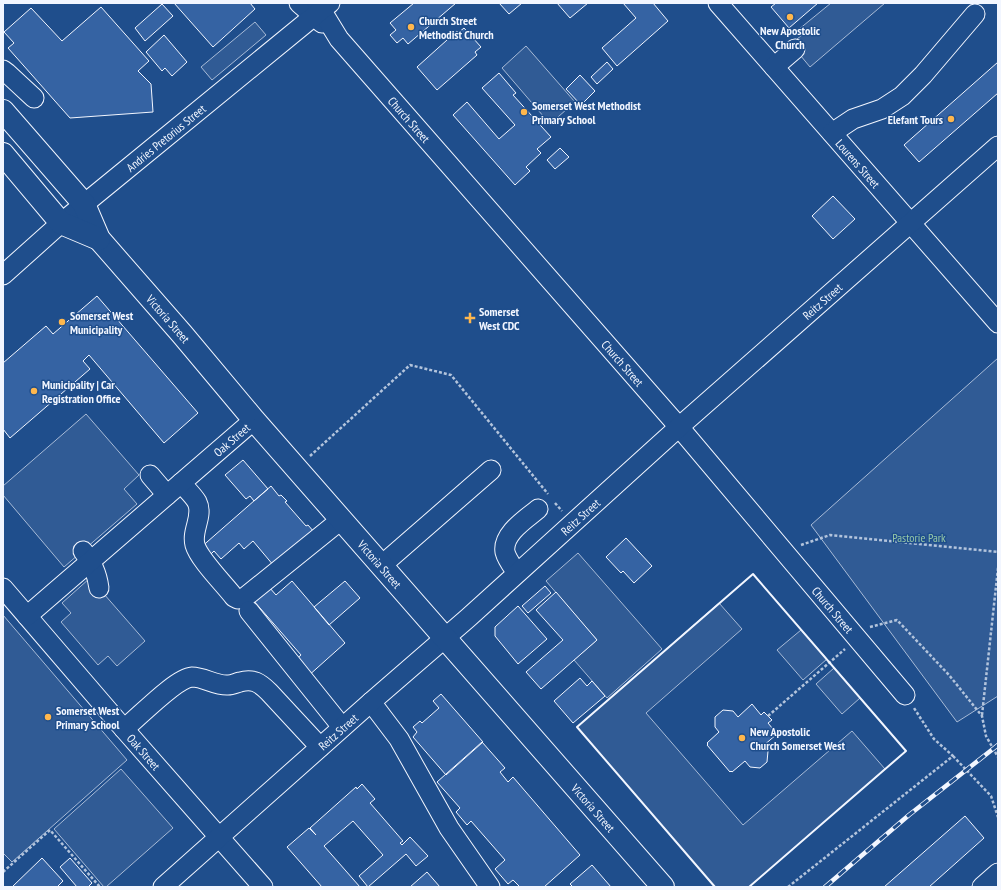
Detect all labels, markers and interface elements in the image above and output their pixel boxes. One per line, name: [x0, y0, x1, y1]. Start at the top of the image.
marker: New Apostolic Church: [785, 12, 795, 22]
place label: Church Street Methodist Church: [419, 13, 494, 42]
marker: Church Street Methodist Church: [406, 22, 416, 32]
place label: New Apostolic Church: [760, 23, 821, 52]
street label: Church Street: [385, 93, 434, 146]
place label: Somerset West Methodist Primary School: [532, 98, 641, 127]
street label: Andries Pretorius Street: [123, 100, 209, 174]
marker: Somerset West Methodist Primary School: [519, 107, 529, 117]
place label: Elefant Tours: [888, 112, 943, 127]
marker: Elefant Tours: [946, 114, 956, 124]
street label: Lourens Street: [833, 136, 884, 191]
street label: Reitz Street: [799, 279, 845, 322]
street label: Victoria Street: [143, 291, 194, 346]
place label: Somerset West CDC: [478, 304, 520, 333]
place label: Somerset West Municipality: [70, 308, 134, 337]
marker: Somerset West CDC: [464, 312, 476, 324]
marker: Somerset West Municipality: [57, 317, 67, 327]
street label: Church Street: [599, 337, 648, 390]
place label: Municipality | Car Registration Office: [42, 377, 121, 406]
marker: Municipality | Car Registration Office: [29, 386, 39, 396]
street label: Oak Street: [210, 419, 253, 459]
street label: Reitz Street: [557, 494, 603, 538]
park label: Pastorie Park: [892, 530, 946, 545]
street label: Victoria Street: [354, 536, 406, 592]
street label: Church Street: [809, 583, 857, 637]
place label: Somerset West Primary School: [56, 703, 120, 732]
street label: Reitz Street: [315, 710, 361, 753]
marker: Somerset West Primary School: [43, 712, 53, 722]
place label: New Apostolic Church Somerset West: [750, 724, 845, 753]
street label: Oak Street: [124, 730, 164, 773]
marker: New Apostolic Church Somerset West: [737, 733, 747, 743]
street label: Victoria Street: [568, 780, 619, 835]

